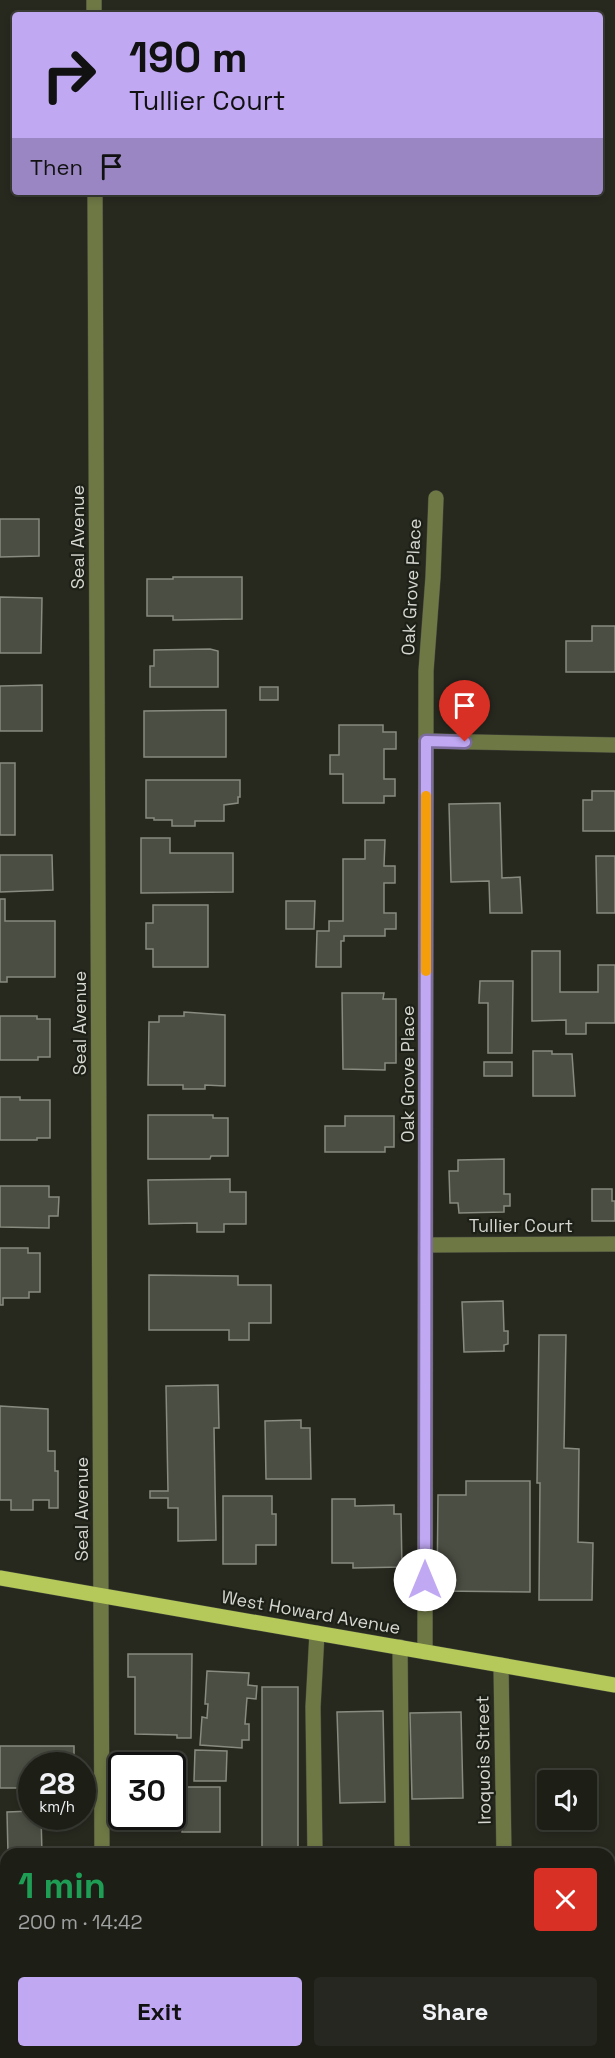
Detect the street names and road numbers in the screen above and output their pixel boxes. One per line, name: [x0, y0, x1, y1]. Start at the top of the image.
street label: Seal Avenue: [66, 485, 89, 589]
street label: Oak Grove Place: [396, 518, 426, 656]
street label: Seal Avenue: [68, 971, 91, 1075]
street label: Oak Grove Place: [396, 1005, 419, 1143]
street label: Tullier Court: [469, 1214, 573, 1237]
street label: Seal Avenue: [70, 1457, 93, 1561]
street label: West Howard Avenue: [220, 1585, 402, 1639]
street label: Iroquois Street: [470, 1695, 496, 1825]

